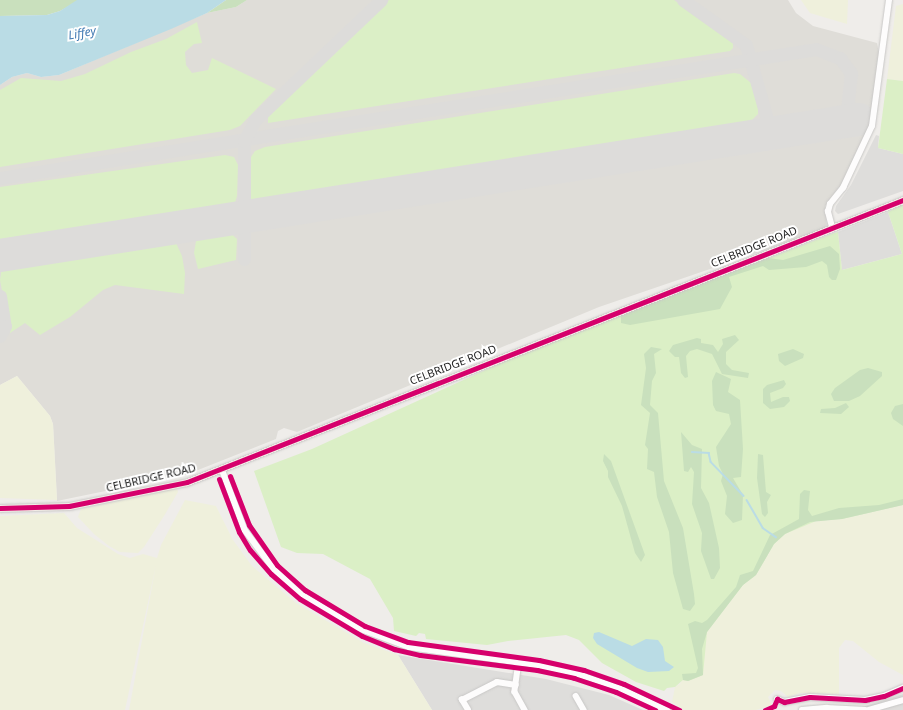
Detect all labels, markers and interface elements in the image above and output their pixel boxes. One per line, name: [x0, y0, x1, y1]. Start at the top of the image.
water label: Liffey: [67, 23, 97, 43]
street label: CELBRIDGE ROAD: [709, 224, 799, 270]
street label: CELBRIDGE ROAD: [408, 342, 498, 388]
street label: CELBRIDGE ROAD: [105, 461, 197, 495]

